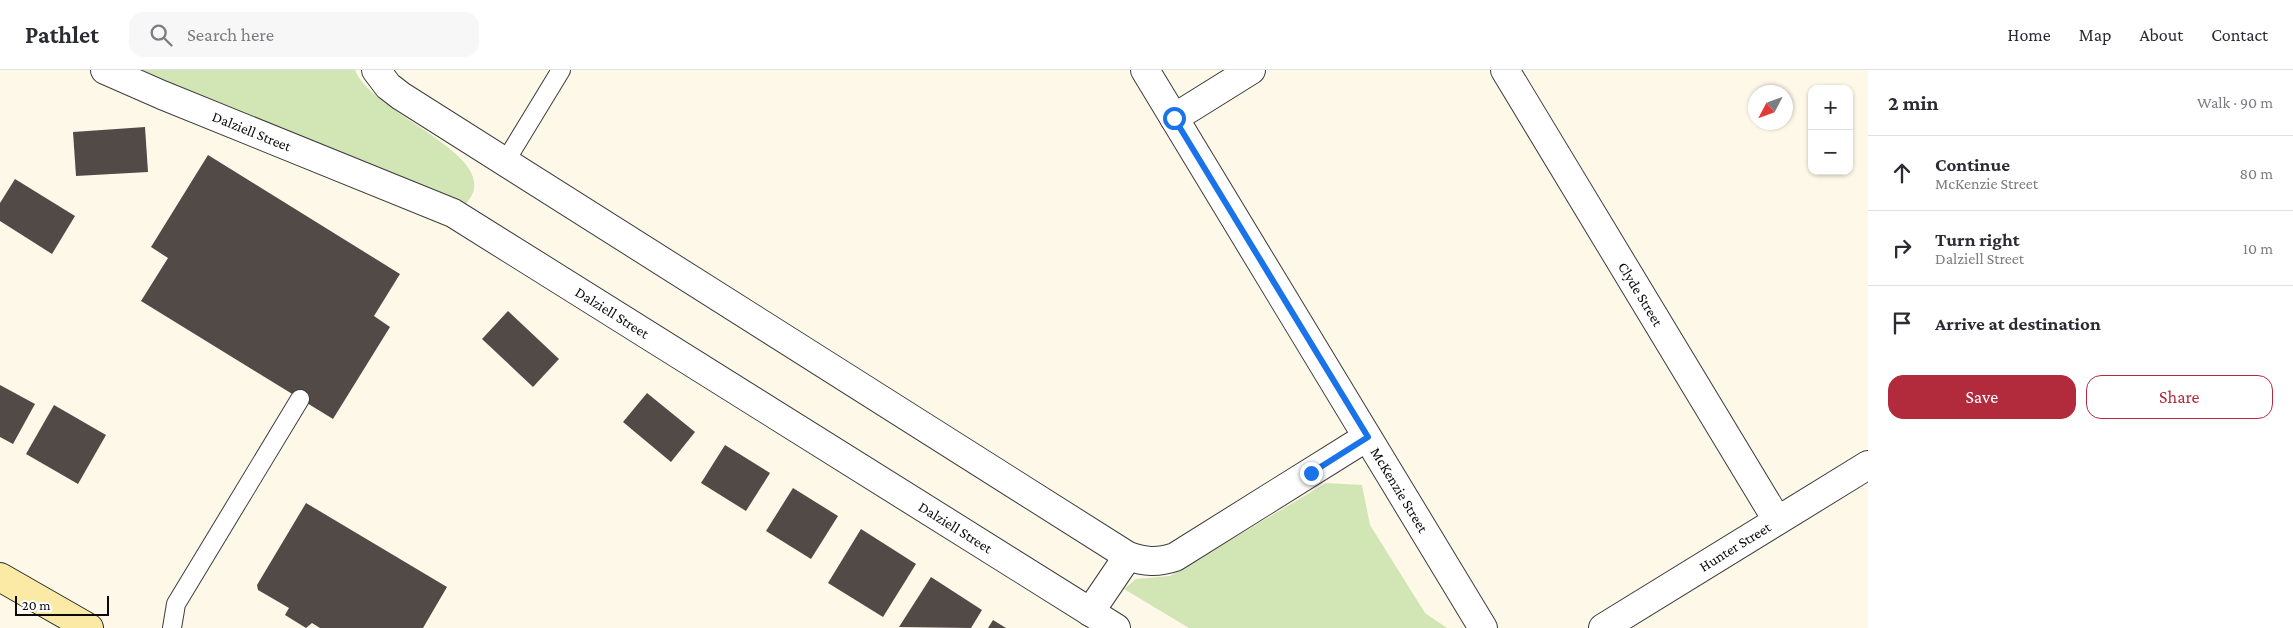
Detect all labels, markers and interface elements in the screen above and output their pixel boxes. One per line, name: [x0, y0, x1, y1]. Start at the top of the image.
search box: [129, 12, 479, 57]
text: Pathlet: [25, 21, 99, 48]
icon: search: [147, 21, 175, 49]
text: Search here: [187, 24, 274, 45]
text: Home: [2008, 25, 2051, 45]
text: Map: [2079, 25, 2111, 45]
text: About: [2139, 25, 2183, 45]
text: Contact: [2211, 25, 2268, 45]
north arrow: [1748, 85, 1793, 130]
map controls: [1808, 85, 1853, 175]
button: +: [1808, 85, 1853, 130]
text: 2 min: [1888, 91, 1939, 115]
text: Walk · 90 m: [2197, 94, 2273, 111]
route start: [1163, 107, 1186, 130]
street label: Dalziell Street: [210, 108, 294, 155]
button: −: [1808, 130, 1853, 175]
text: Continue: [1935, 154, 2010, 175]
icon: ahead: [1888, 159, 1916, 187]
text: 80 m: [2239, 165, 2273, 182]
text: McKenzie Street: [1935, 175, 2038, 192]
text: Turn right: [1935, 229, 2020, 250]
icon: right: [1888, 234, 1916, 262]
text: 10 m: [2243, 240, 2273, 257]
text: Dalziell Street: [1935, 250, 2024, 267]
street label: Clyde Street: [1615, 259, 1667, 330]
street label: Dalziell Street: [572, 284, 653, 342]
icon: arrive: [1888, 309, 1916, 337]
text: Arrive at destination: [1935, 313, 2101, 334]
button: Save: [1888, 375, 2076, 419]
button: Share: [2086, 375, 2273, 419]
street label: McKenzie Street: [1368, 444, 1432, 536]
route end: [1300, 462, 1323, 485]
street label: Dalziell Street: [916, 499, 996, 557]
street label: Hunter Street: [1696, 518, 1774, 575]
scale bar: [15, 593, 109, 616]
text: 20 m: [22, 597, 50, 613]

